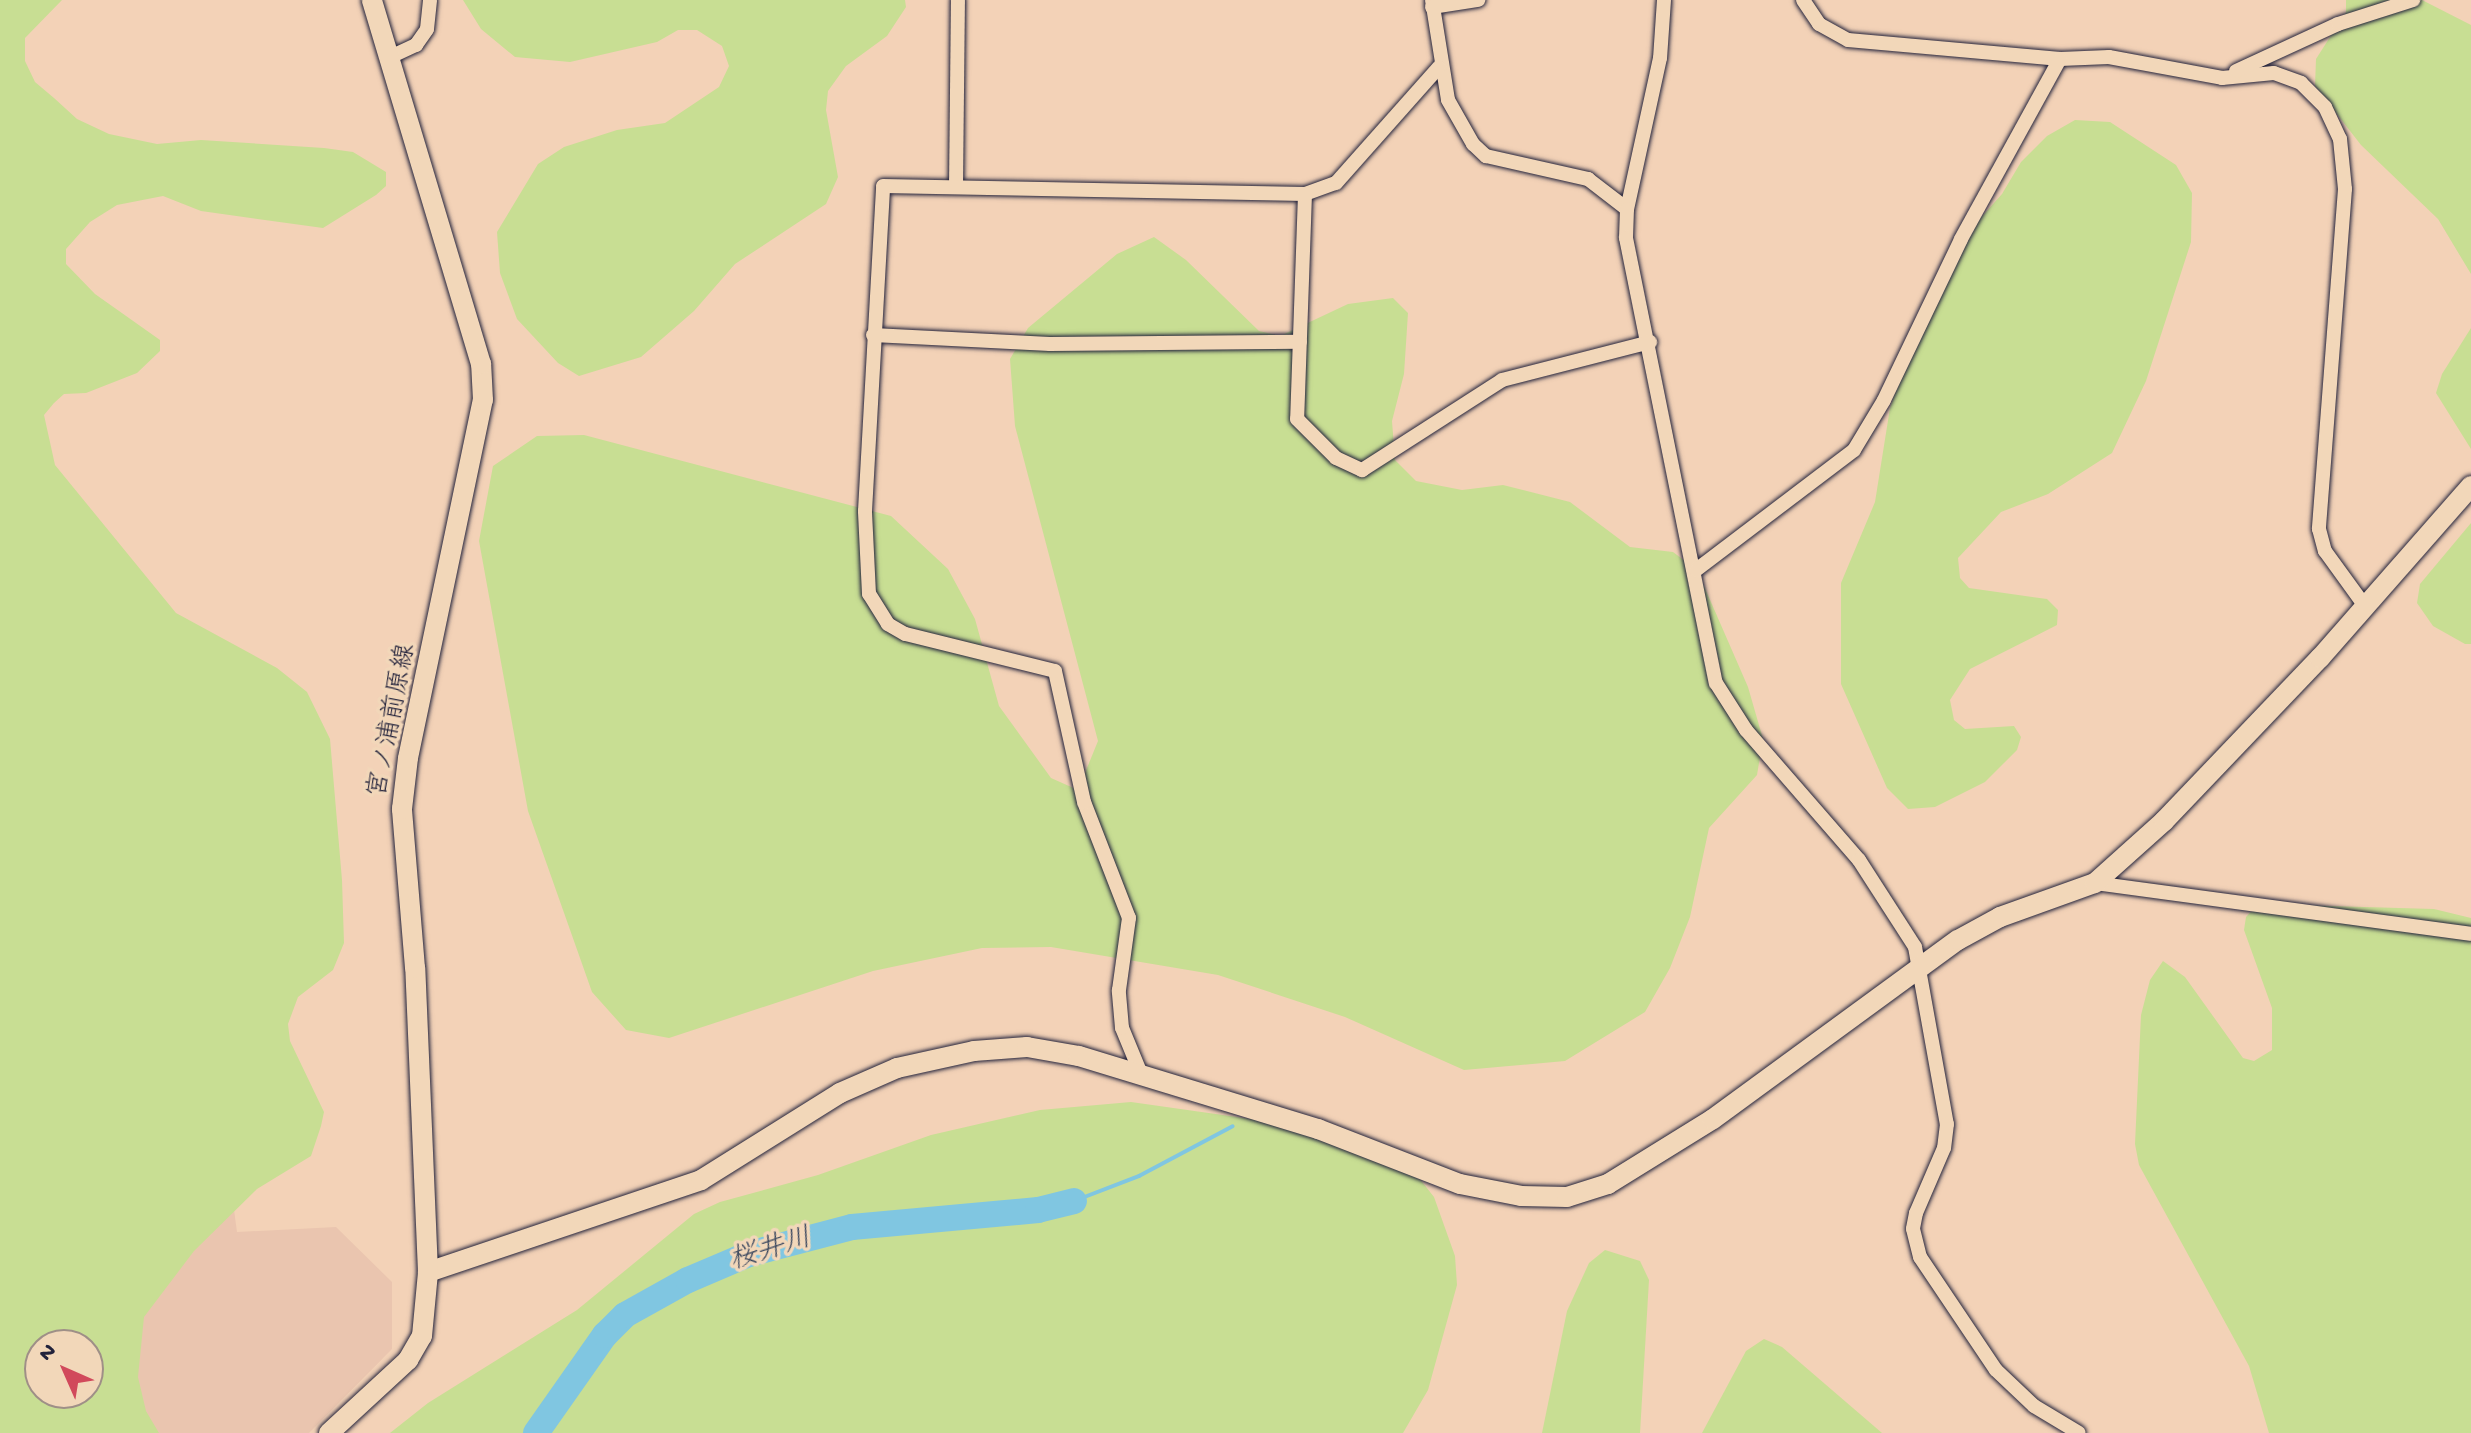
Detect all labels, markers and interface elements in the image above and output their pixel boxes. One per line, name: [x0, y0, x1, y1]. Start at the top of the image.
street label: 宮ノ浦前原線: [364, 641, 424, 801]
water label: 桜井川: [726, 1223, 816, 1279]
north arrow: [24, 1329, 104, 1409]
text: N: [34, 1339, 63, 1368]

